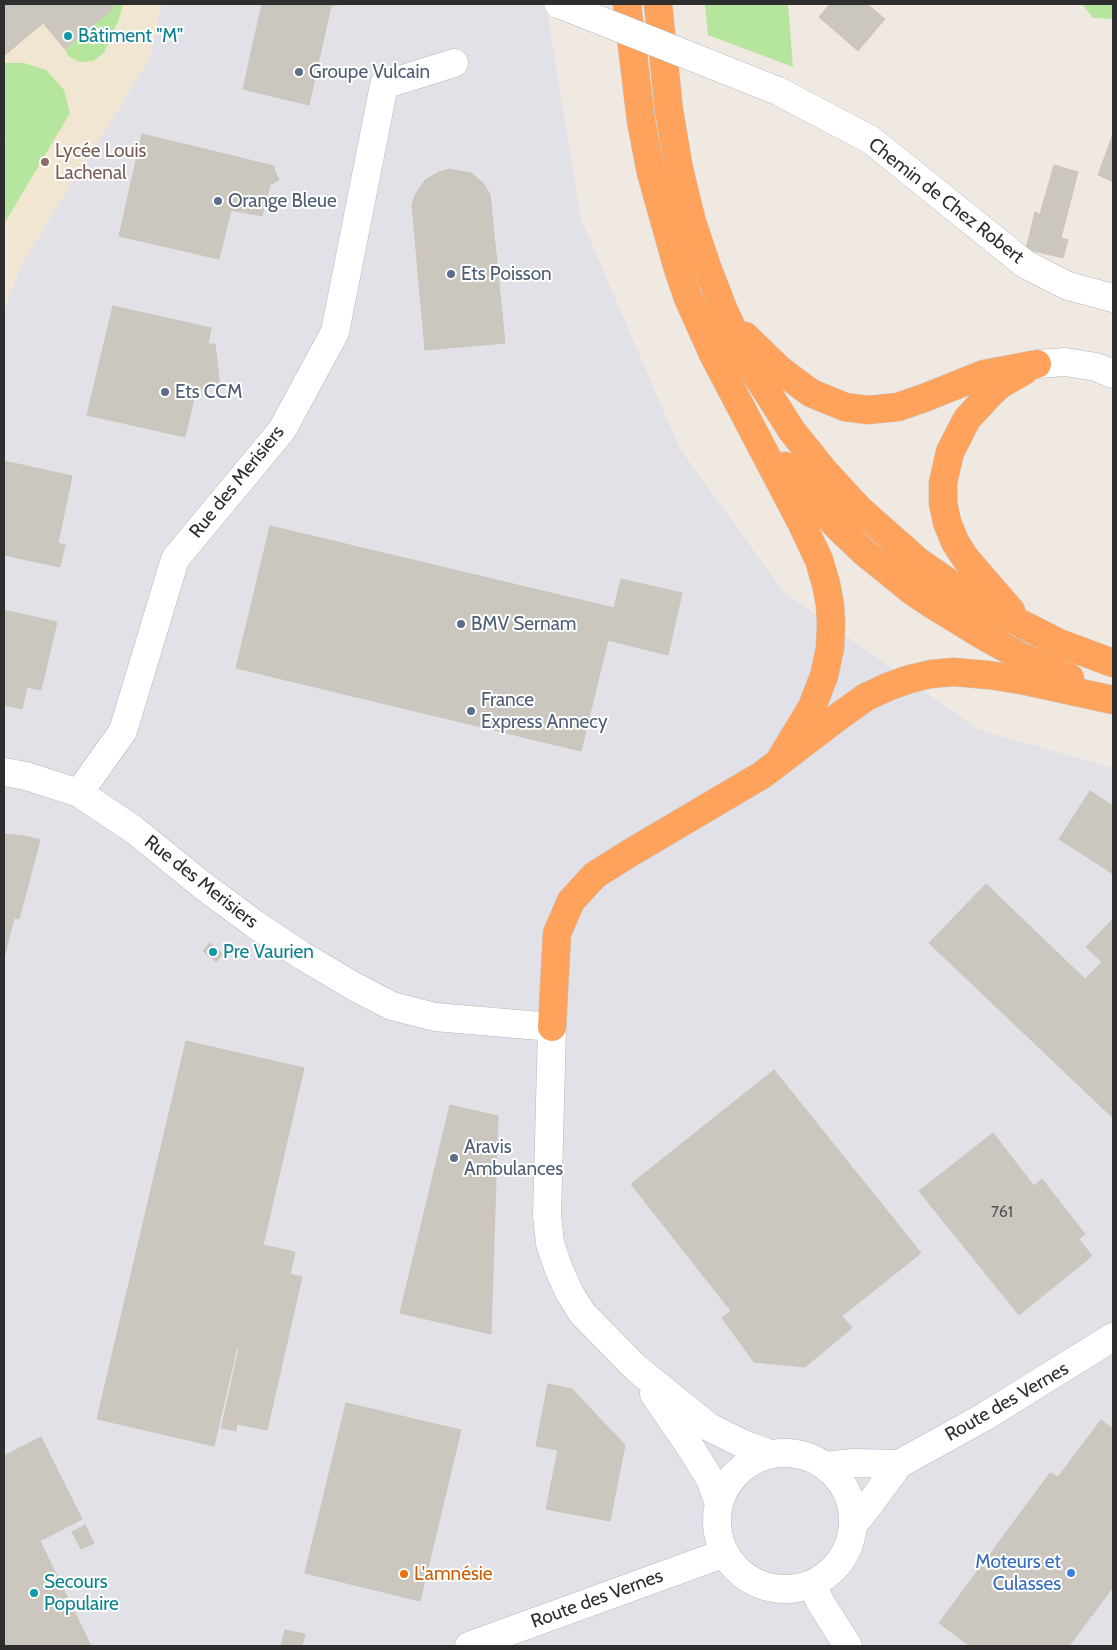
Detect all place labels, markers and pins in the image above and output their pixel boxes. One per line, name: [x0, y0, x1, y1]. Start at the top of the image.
place label: Bâtiment "M": [78, 25, 183, 47]
marker: Bâtiment "M": [62, 30, 74, 42]
place label: Groupe Vulcain: [309, 61, 430, 83]
marker: Groupe Vulcain: [293, 66, 305, 78]
place label: Lycée Louis Lachenal: [55, 140, 146, 184]
marker: Lycée Louis Lachenal: [39, 156, 51, 168]
place label: Orange Bleue: [228, 190, 337, 212]
marker: Orange Bleue: [212, 195, 224, 207]
place label: Ets Poisson: [461, 263, 552, 285]
marker: Ets Poisson: [445, 268, 457, 280]
place label: Ets CCM: [175, 381, 242, 403]
marker: Ets CCM: [159, 386, 171, 398]
place label: BMV Sernam: [471, 613, 576, 635]
marker: BMV Sernam: [455, 618, 467, 630]
place label: France Express Annecy: [481, 689, 608, 733]
marker: France Express Annecy: [465, 705, 477, 717]
place label: Pre Vaurien: [223, 941, 314, 963]
marker: Pre Vaurien: [207, 946, 219, 958]
place label: Aravis Ambulances: [464, 1136, 563, 1180]
marker: Aravis Ambulances: [448, 1152, 460, 1164]
place label: Moteurs et Culasses: [975, 1551, 1061, 1595]
place label: L'amnésie: [414, 1563, 493, 1585]
marker: Moteurs et Culasses: [1065, 1567, 1077, 1579]
marker: L'amnésie: [398, 1568, 410, 1580]
place label: Secours Populaire: [44, 1571, 119, 1615]
marker: Secours Populaire: [28, 1587, 40, 1599]

